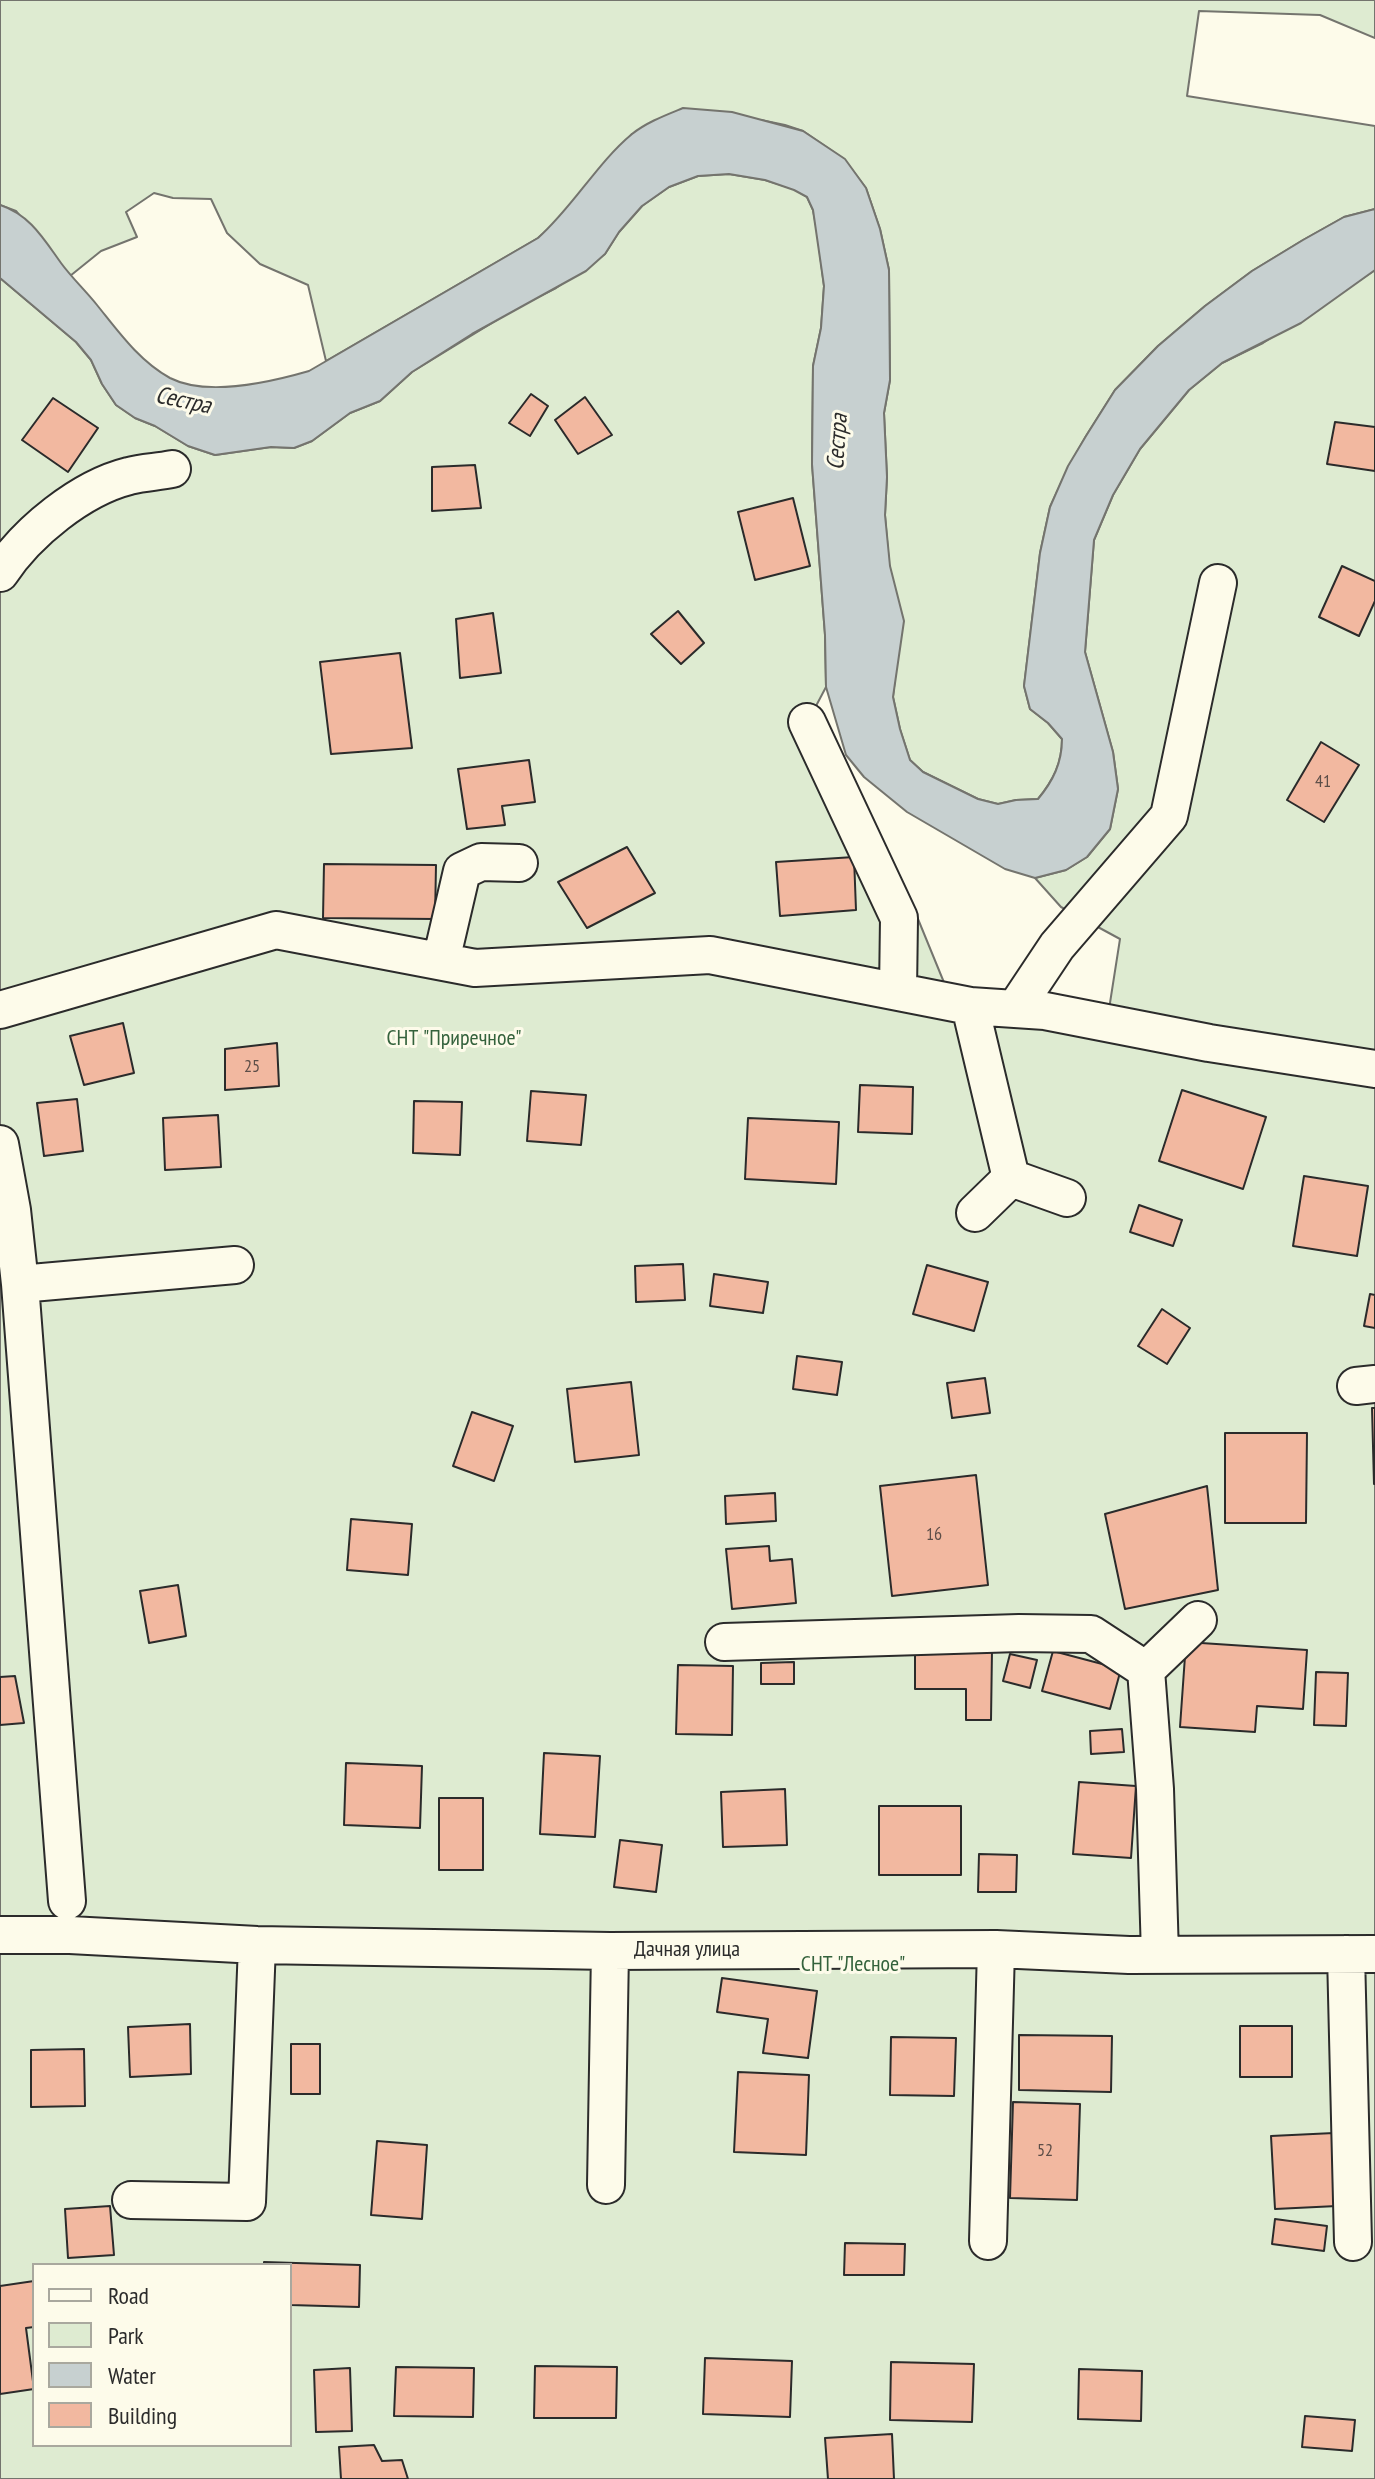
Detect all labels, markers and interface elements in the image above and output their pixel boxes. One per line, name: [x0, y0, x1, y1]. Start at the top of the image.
water label: Сестра: [153, 381, 213, 421]
water label: Сестра: [822, 413, 854, 471]
house number: 41: [1315, 771, 1331, 793]
park label: СНТ "Приречное": [387, 1026, 521, 1052]
house number: 25: [244, 1056, 260, 1078]
house number: 16: [926, 1524, 942, 1546]
street label: Дачная улица: [634, 1937, 740, 1963]
park label: СНТ "Лесное": [801, 1952, 905, 1978]
house number: 52: [1037, 2140, 1053, 2162]
legend: [32, 2263, 292, 2447]
text: Road: [108, 2280, 149, 2311]
text: Park: [108, 2320, 144, 2351]
text: Water: [108, 2360, 156, 2391]
text: Building: [108, 2400, 177, 2431]

